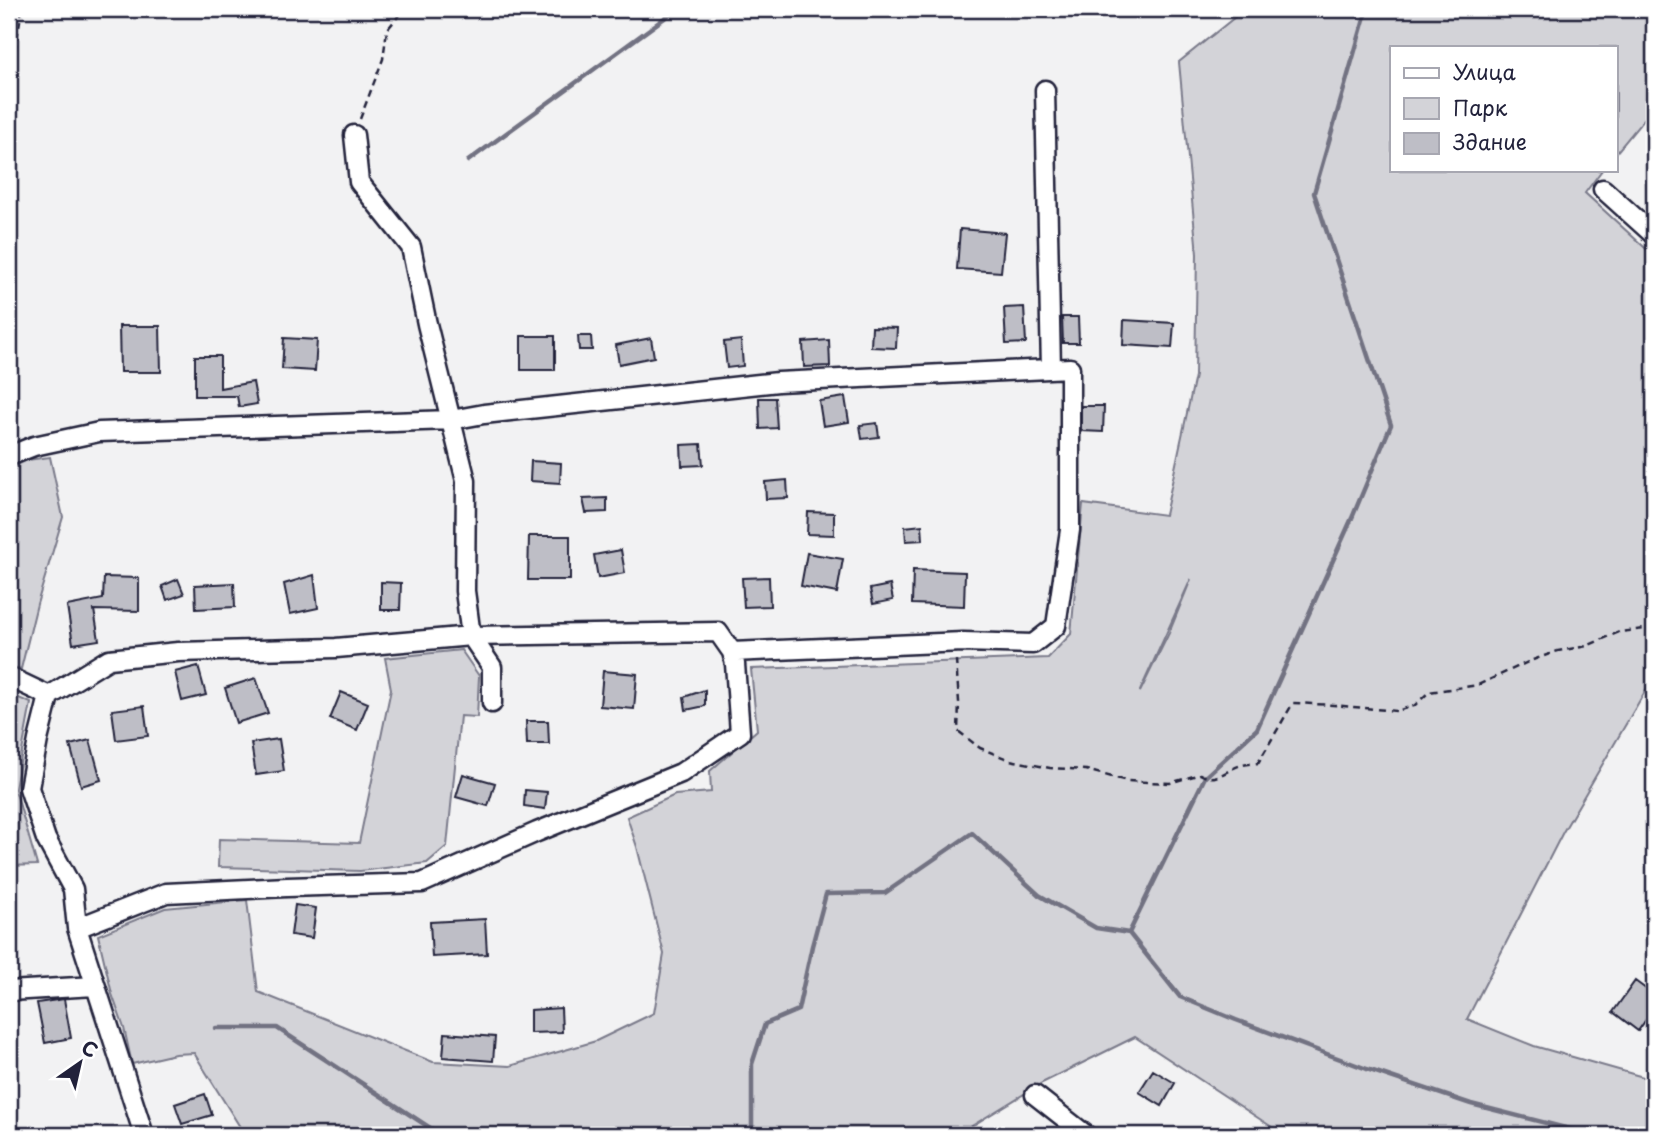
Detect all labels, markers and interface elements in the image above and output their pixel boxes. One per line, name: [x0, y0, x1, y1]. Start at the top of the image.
legend: [1390, 46, 1618, 172]
text: Улица: [1453, 55, 1516, 87]
text: Парк: [1453, 91, 1508, 123]
text: Здание: [1453, 125, 1527, 157]
north arrow: [46, 1028, 116, 1098]
text: С: [76, 1032, 104, 1064]

